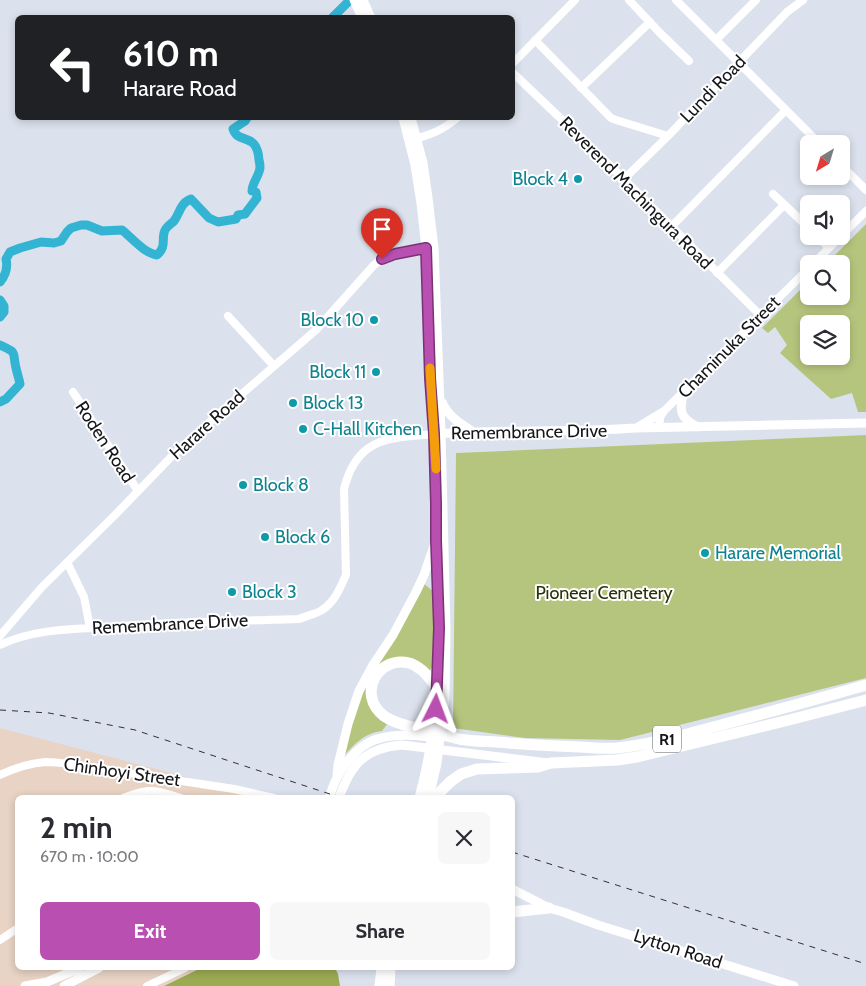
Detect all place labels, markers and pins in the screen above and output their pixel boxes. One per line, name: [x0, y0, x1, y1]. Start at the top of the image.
place label: Block 4: [513, 168, 568, 190]
marker: Block 4: [572, 173, 584, 185]
pin: [361, 208, 403, 259]
place label: Block 10: [301, 309, 364, 331]
marker: Block 10: [368, 314, 380, 326]
place label: Block 11: [309, 361, 366, 383]
marker: Block 11: [370, 366, 382, 378]
place label: Block 13: [303, 392, 364, 414]
marker: Block 13: [287, 397, 299, 409]
place label: C-Hall Kitchen: [313, 418, 422, 440]
marker: C-Hall Kitchen: [297, 423, 309, 435]
place label: Block 8: [253, 474, 309, 496]
marker: Block 8: [237, 479, 249, 491]
place label: Block 6: [275, 526, 330, 548]
marker: Block 6: [259, 531, 271, 543]
place label: Harare Memorial: [715, 542, 842, 564]
marker: Harare Memorial: [699, 547, 711, 559]
place label: Block 3: [242, 581, 297, 603]
marker: Block 3: [226, 586, 238, 598]

